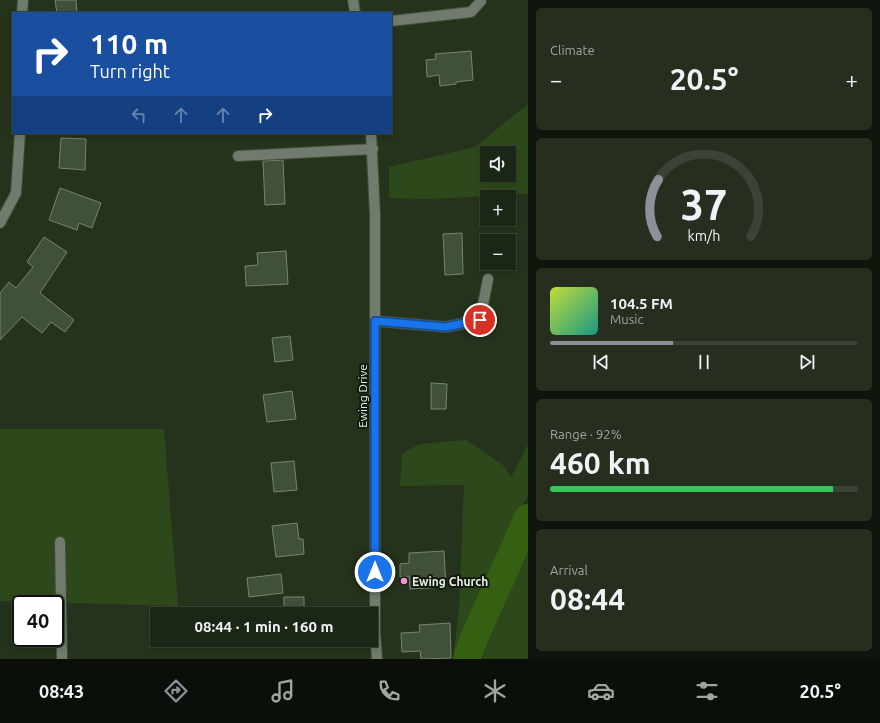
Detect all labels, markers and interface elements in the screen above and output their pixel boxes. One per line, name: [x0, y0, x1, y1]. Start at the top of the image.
icon: right: [24, 28, 76, 80]
text: 110 m: [90, 28, 168, 59]
text: Climate: [550, 43, 595, 57]
text: Turn right: [90, 61, 170, 81]
text: 20.5°: [670, 62, 738, 96]
text: −: [550, 67, 562, 92]
text: +: [846, 67, 858, 92]
icon: left: [128, 104, 150, 126]
icon: ahead: [170, 104, 192, 126]
icon: ahead: [212, 104, 234, 126]
icon: right: [254, 104, 276, 126]
map controls: [480, 146, 516, 270]
button: sound: [480, 146, 516, 182]
text: 37: [681, 181, 727, 228]
button: +: [480, 190, 516, 226]
text: km/h: [688, 228, 720, 244]
button: −: [480, 234, 516, 270]
text: 104.5 FM: [610, 295, 673, 312]
pin: [463, 303, 497, 337]
icon: arrive: [469, 309, 491, 331]
text: Music: [610, 312, 644, 326]
icon: previous: [590, 351, 612, 373]
icon: pause: [693, 351, 715, 373]
icon: next: [796, 351, 818, 373]
street label: Ewing Drive: [356, 364, 369, 428]
text: Range · 92%: [550, 427, 622, 441]
text: 460 km: [550, 446, 651, 480]
position arrow: [354, 551, 396, 593]
text: Arrival: [550, 563, 588, 577]
place label: Ewing Church: [412, 575, 488, 588]
marker: Ewing Church: [399, 576, 409, 586]
text: 08:44: [550, 582, 625, 616]
speed limit sign: 40: [12, 595, 64, 647]
text: 08:44 · 1 min · 160 m: [195, 618, 333, 635]
icon: directions: [162, 677, 190, 705]
icon: music: [269, 677, 297, 705]
icon: phone: [375, 677, 403, 705]
icon: climate: [481, 677, 509, 705]
icon: car: [587, 677, 615, 705]
icon: filters: [693, 677, 721, 705]
text: 08:43: [39, 681, 84, 701]
text: 20.5°: [800, 681, 841, 701]

